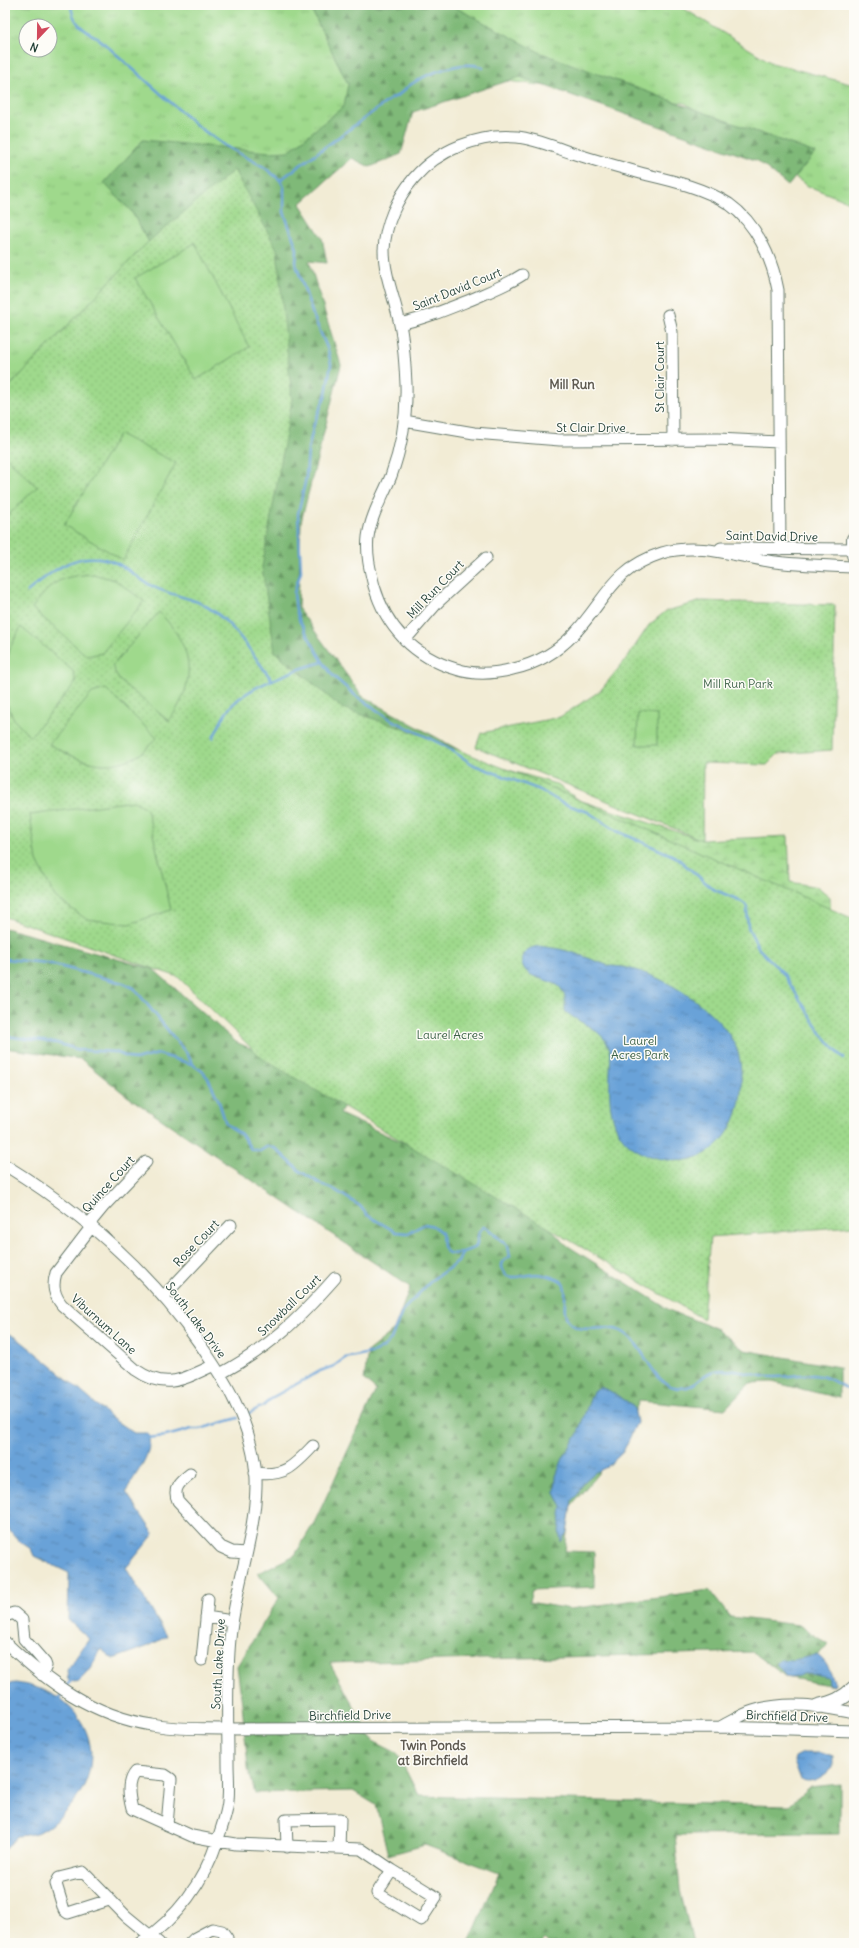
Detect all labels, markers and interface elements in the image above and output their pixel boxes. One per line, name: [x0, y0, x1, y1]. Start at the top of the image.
north arrow: [18, 18, 58, 58]
text: N: [28, 39, 40, 55]
street label: Saint David Court: [411, 264, 503, 314]
street label: St Clair Court: [652, 341, 667, 413]
district label: Mill Run: [549, 376, 595, 393]
street label: St Clair Drive: [556, 420, 626, 435]
street label: Saint David Drive: [726, 528, 818, 544]
street label: Mill Run Court: [403, 557, 467, 621]
park label: Mill Run Park: [703, 676, 773, 691]
park label: Laurel Acres: [416, 1027, 484, 1042]
park label: Laurel Acres Park: [611, 1033, 669, 1062]
street label: Quince Court: [79, 1152, 137, 1216]
street label: Rose Court: [170, 1216, 222, 1270]
street label: Snowball Court: [254, 1271, 324, 1339]
street label: South Lake Drive: [163, 1279, 229, 1361]
street label: Viburnum Lane: [68, 1291, 140, 1357]
street label: South Lake Drive: [208, 1618, 228, 1710]
street label: Birchfield Drive: [309, 1707, 391, 1723]
street label: Birchfield Drive: [746, 1707, 828, 1725]
district label: Twin Ponds at Birchfield: [398, 1737, 468, 1769]

